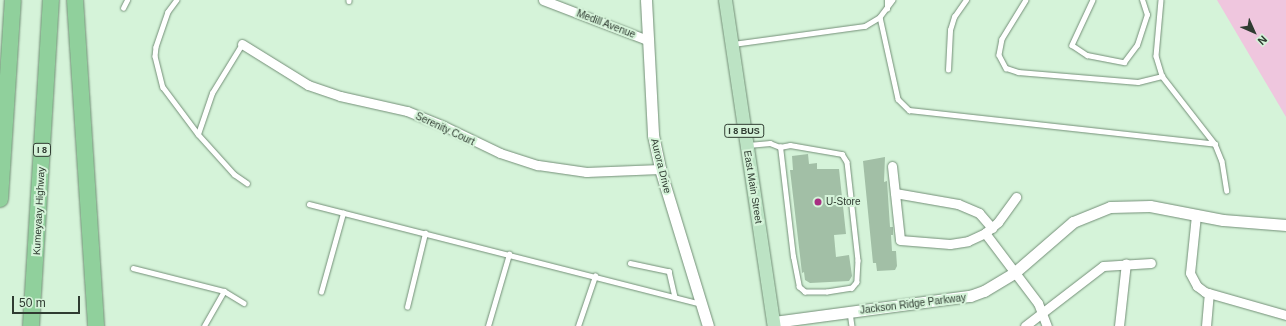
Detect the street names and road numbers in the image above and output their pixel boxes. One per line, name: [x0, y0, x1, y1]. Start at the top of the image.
street label: Medill Avenue: [575, 7, 637, 41]
street label: Serenity Court: [414, 110, 476, 148]
road number: I 8 BUS: [724, 124, 764, 138]
street label: Aurora Drive: [648, 137, 674, 195]
road number: I 8: [32, 143, 52, 157]
street label: East Main Street: [741, 150, 765, 224]
street label: Kumeyaay Highway: [31, 167, 47, 255]
street label: Jackson Ridge Parkway: [859, 292, 967, 316]

